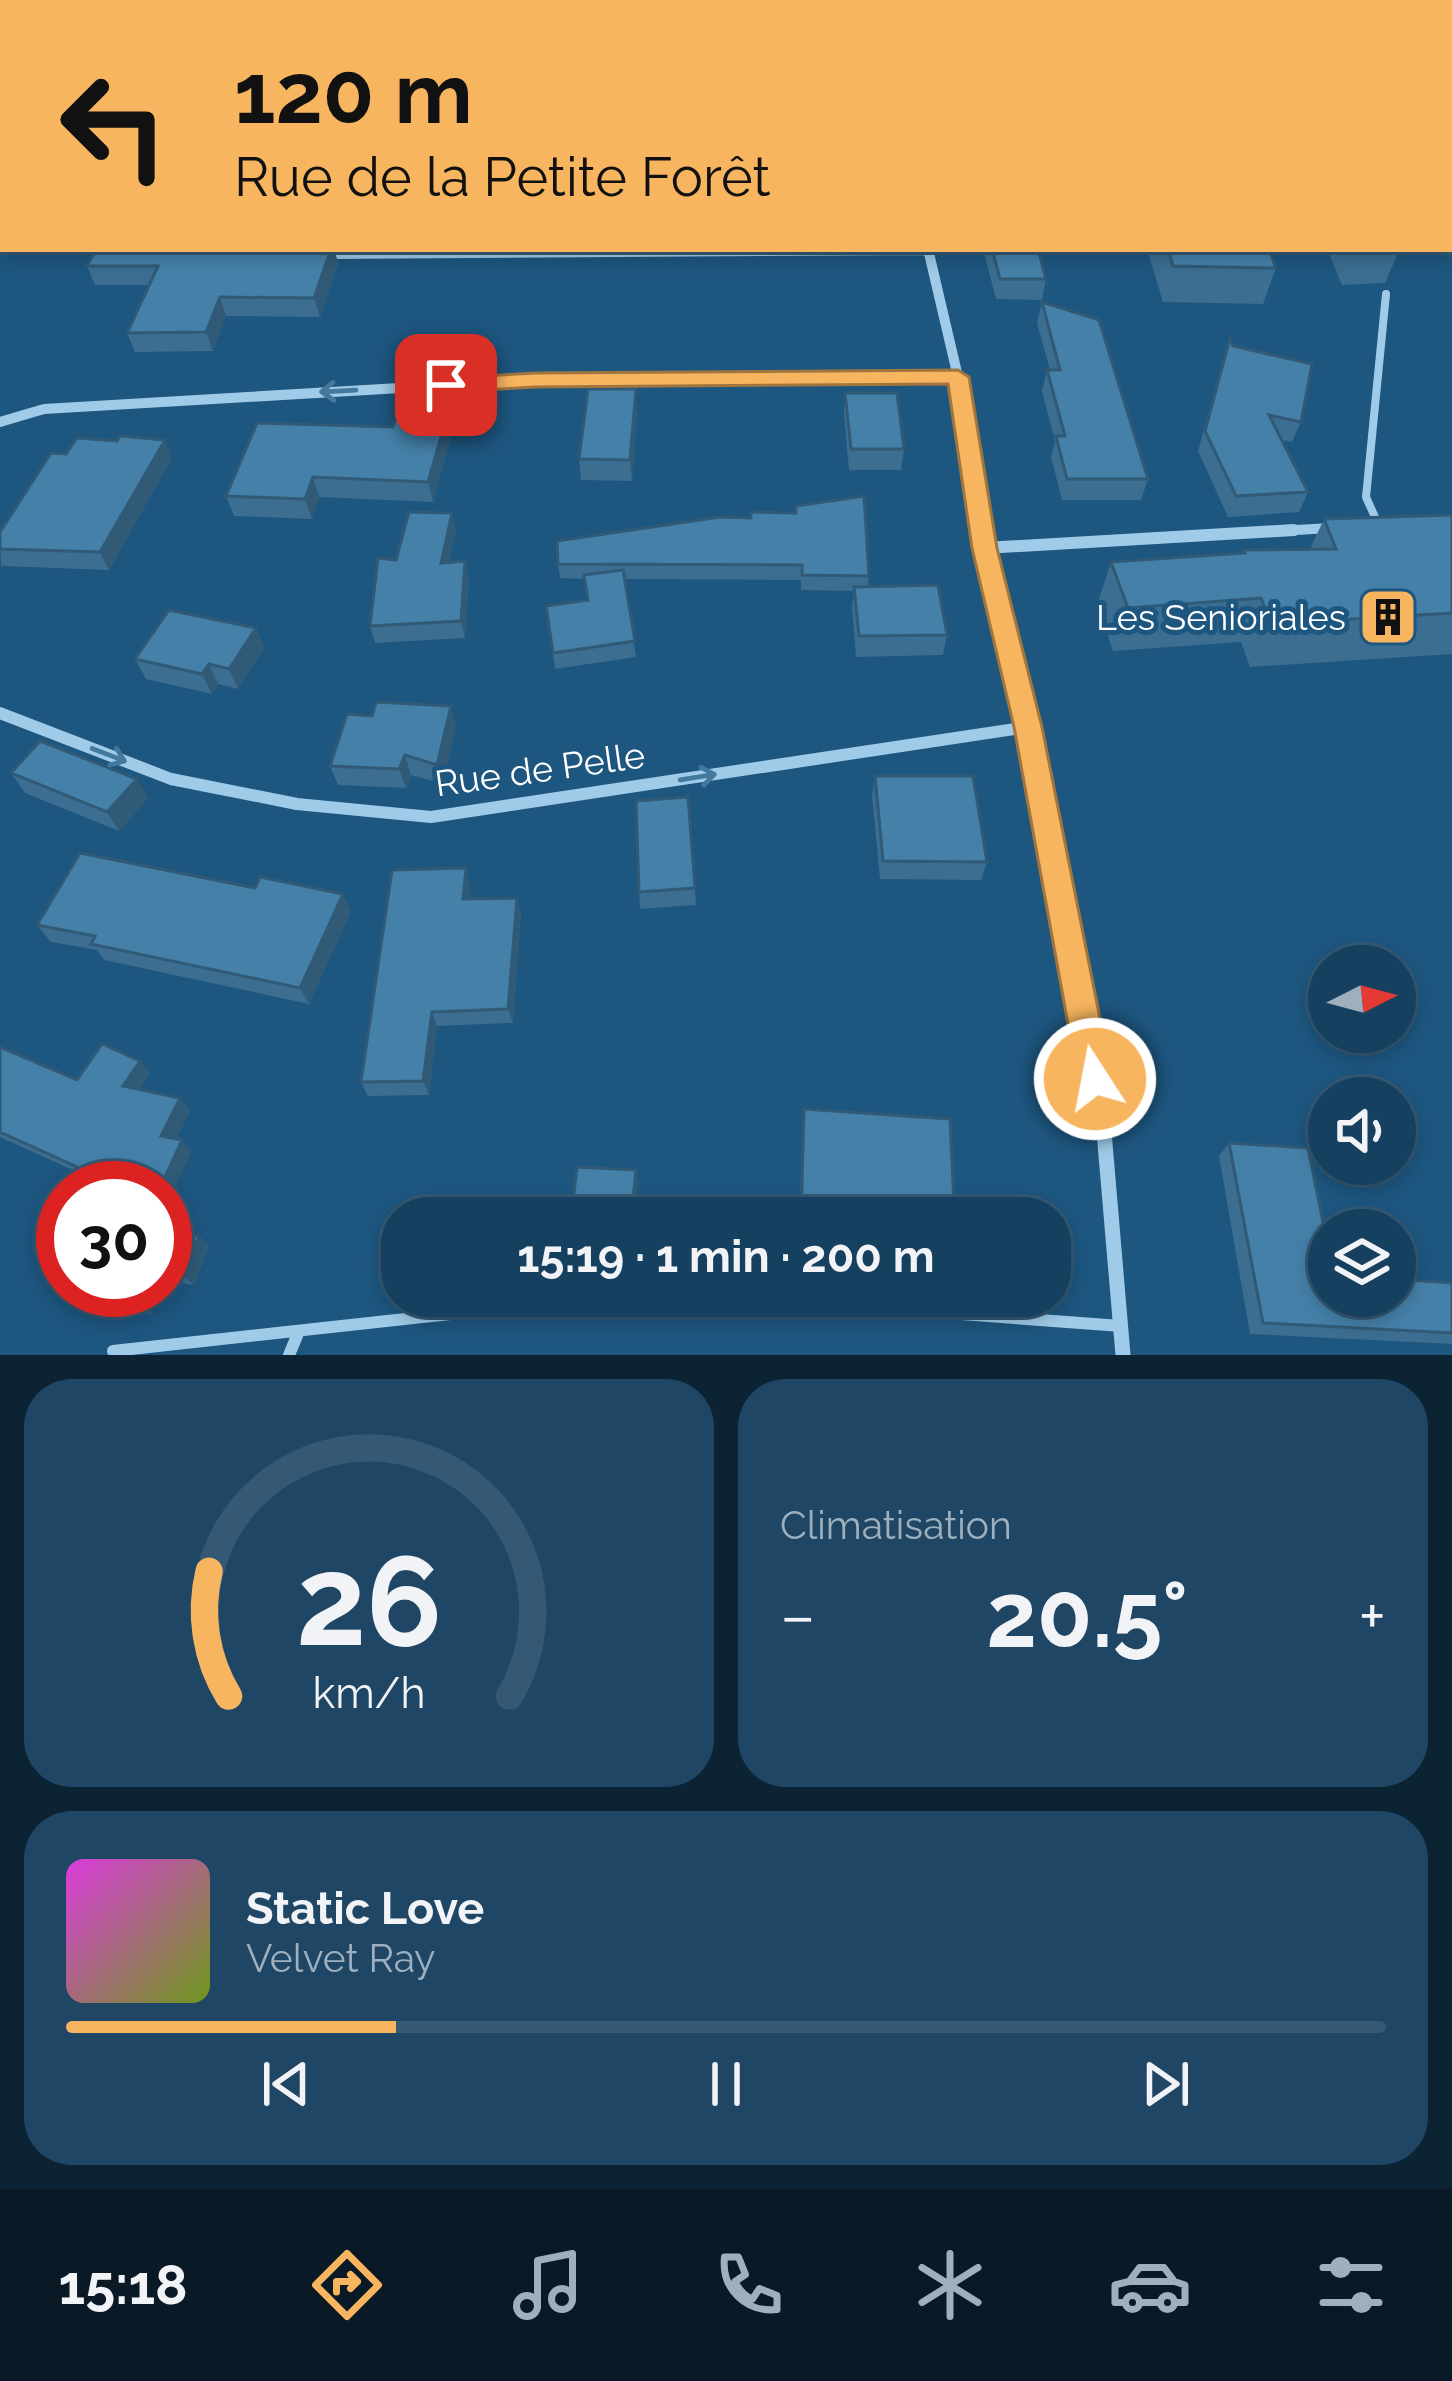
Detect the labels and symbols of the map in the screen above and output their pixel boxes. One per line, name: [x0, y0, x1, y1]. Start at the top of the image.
pin: [395, 334, 497, 436]
one-way arrow: [319, 380, 358, 403]
building icon: Les Senioriales: [1357, 586, 1419, 648]
place label: Les Senioriales: [1096, 596, 1346, 638]
street label: Rue de Pelle: [432, 733, 648, 805]
one-way arrow: [90, 746, 127, 768]
one-way arrow: [678, 765, 717, 788]
north arrow: [1308, 945, 1416, 1053]
position arrow: [1032, 1016, 1158, 1142]
speed limit sign: 30: [36, 1161, 192, 1317]

